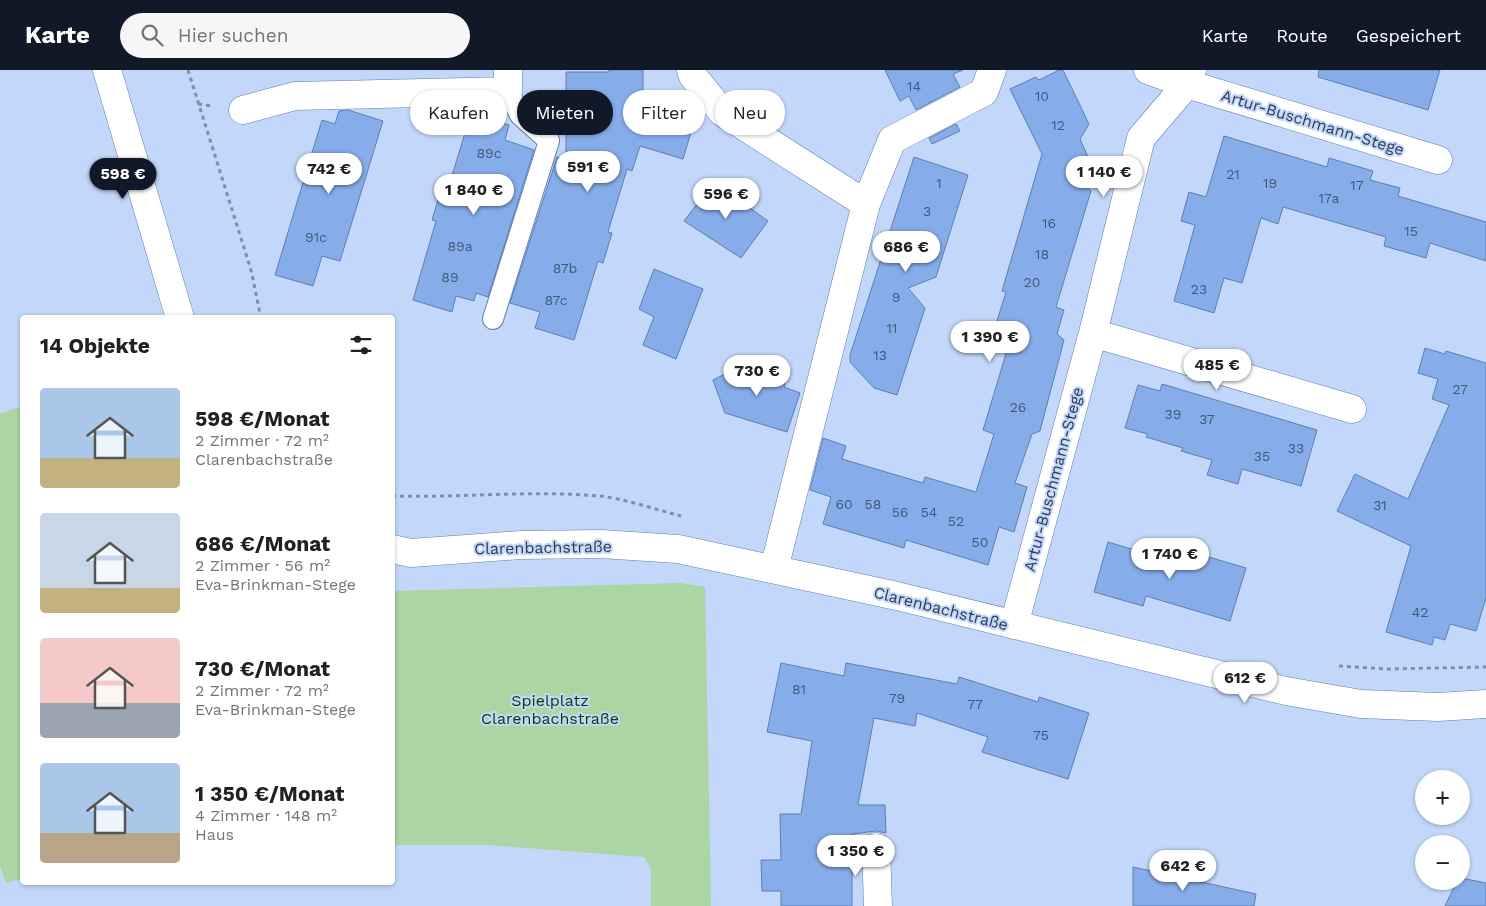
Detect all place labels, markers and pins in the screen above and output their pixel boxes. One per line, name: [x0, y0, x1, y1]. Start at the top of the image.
pin: 591 €: [553, 150, 623, 193]
pin: 742 €: [294, 152, 364, 195]
pin: 1 140 €: [1058, 156, 1150, 198]
pin: 598 €: [88, 158, 158, 200]
pin: 1 840 €: [428, 174, 520, 216]
pin: 596 €: [691, 178, 761, 220]
pin: 686 €: [871, 230, 941, 273]
pin: 1 390 €: [944, 320, 1036, 363]
pin: 485 €: [1182, 348, 1252, 391]
pin: 730 €: [722, 354, 792, 397]
pin: 1 740 €: [1124, 538, 1216, 580]
pin: 612 €: [1210, 662, 1280, 704]
pin: 1 350 €: [810, 834, 902, 877]
pin: 642 €: [1148, 850, 1218, 892]

